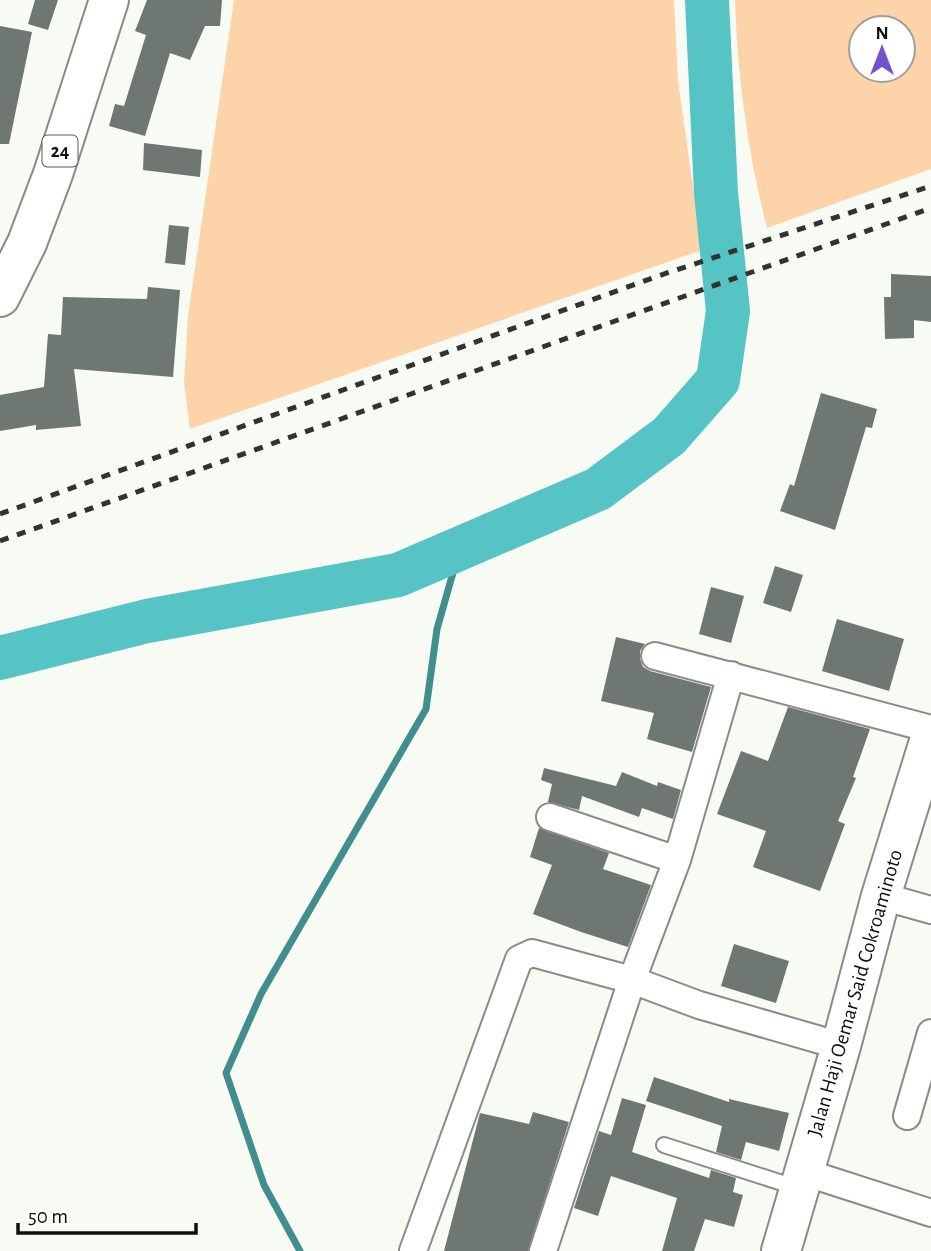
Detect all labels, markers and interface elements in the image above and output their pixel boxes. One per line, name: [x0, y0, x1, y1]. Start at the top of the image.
north arrow: [847, 14, 917, 84]
text: N: [875, 24, 889, 43]
road number: 24: [42, 136, 78, 167]
street label: Jalan Haji Oemar Said Cokroaminoto: [804, 847, 906, 1139]
scale bar: [18, 1192, 196, 1236]
text: 50 m: [28, 1206, 68, 1227]

